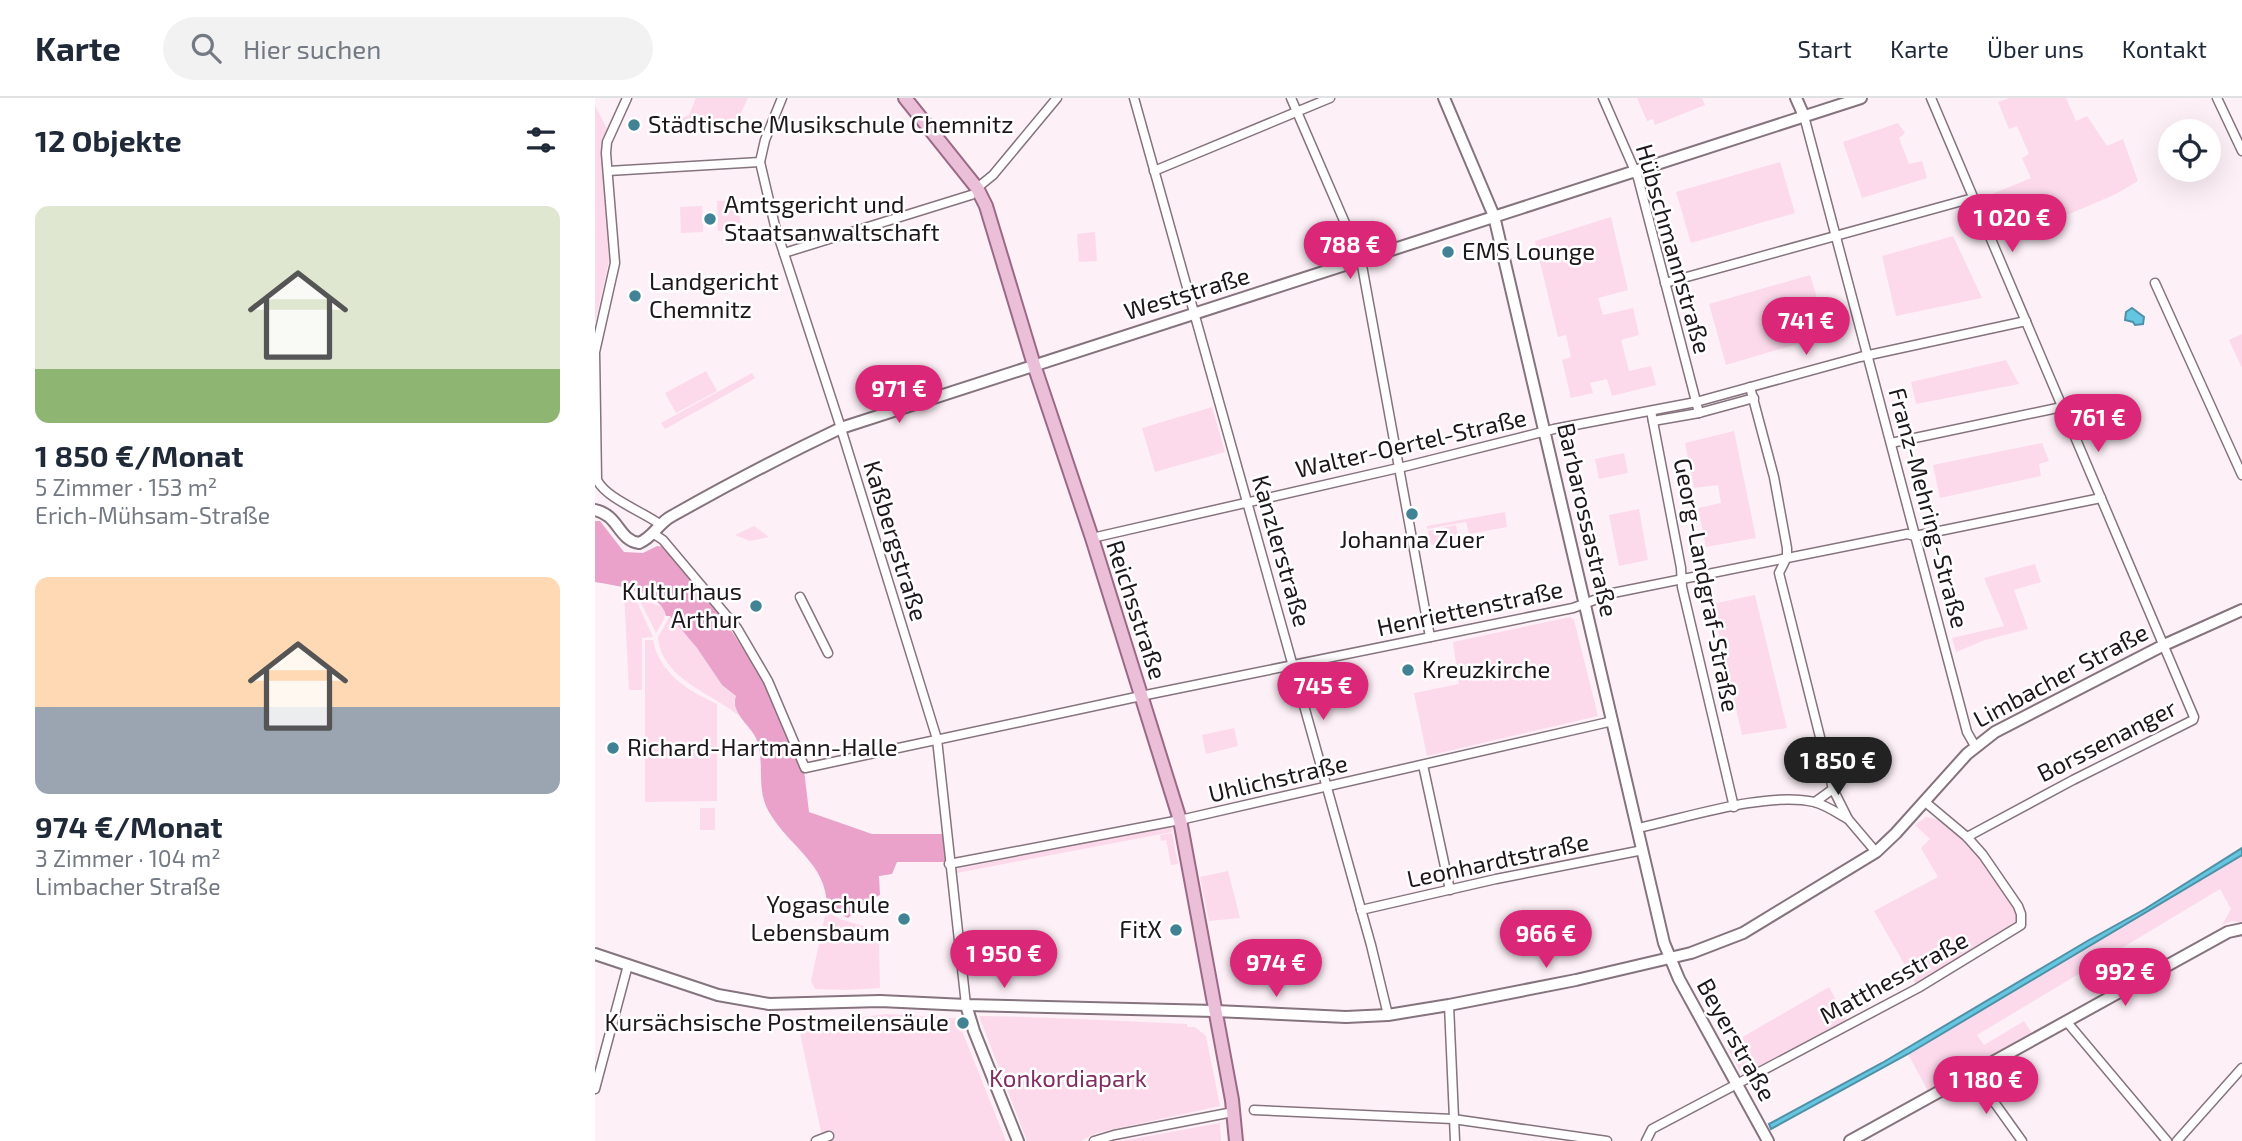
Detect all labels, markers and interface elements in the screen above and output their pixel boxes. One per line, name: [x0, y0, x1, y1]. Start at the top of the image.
search box: [163, 17, 653, 80]
text: Karte: [35, 28, 121, 68]
icon: search: [187, 29, 225, 67]
text: Hier suchen: [243, 33, 381, 64]
text: Start: [1798, 34, 1852, 63]
text: Karte: [1890, 34, 1949, 63]
text: Über uns: [1987, 34, 2084, 63]
text: Kontakt: [2122, 34, 2207, 63]
place label: Städtische Musikschule Chemnitz: [648, 109, 1013, 138]
marker: Städtische Musikschule Chemnitz: [626, 117, 642, 133]
map controls: [2158, 119, 2221, 182]
button: locate: [2158, 119, 2221, 182]
icon: filters: [522, 121, 560, 159]
text: 12 Objekte: [35, 122, 182, 158]
street label: Hübschmannstraße: [1631, 140, 1718, 357]
place label: Amtsgericht und Staatsanwaltschaft: [724, 189, 940, 246]
pin: 1 020 €: [1947, 194, 2077, 254]
text: 1 020 €: [1973, 203, 2051, 231]
marker: Amtsgericht und Staatsanwaltschaft: [702, 211, 718, 227]
pin: 788 €: [1301, 222, 1399, 281]
text: 788 €: [1320, 230, 1380, 258]
place label: EMS Lounge: [1462, 236, 1595, 265]
marker: EMS Lounge: [1440, 244, 1456, 260]
icon: home: [235, 252, 361, 378]
street label: Weststraße: [1120, 260, 1253, 325]
place label: Landgericht Chemnitz: [649, 266, 779, 323]
marker: Landgericht Chemnitz: [627, 288, 643, 304]
pin: 741 €: [1757, 298, 1855, 357]
text: 741 €: [1778, 306, 1834, 334]
pin: 971 €: [850, 366, 948, 425]
text: 971 €: [871, 374, 927, 402]
street label: Franz-Mehring-Straße: [1883, 384, 1975, 631]
pin: 761 €: [2049, 394, 2147, 454]
street label: Walter-Oertel-Straße: [1292, 402, 1529, 483]
text: 761 €: [2070, 403, 2126, 431]
street label: Barbarossastraße: [1552, 420, 1625, 620]
text: 1 850 €/Monat: [35, 437, 244, 473]
street label: Georg-Landgraf-Straße: [1669, 455, 1746, 714]
street label: Kaßbergstraße: [858, 457, 935, 624]
street label: Kanzlerstraße: [1247, 471, 1318, 630]
text: 5 Zimmer · 153 m²: [35, 473, 217, 501]
text: Erich-Mühsam-Straße: [35, 501, 270, 529]
marker: Johanna Zuer: [1404, 506, 1420, 522]
place label: Johanna Zuer: [1339, 524, 1485, 553]
street label: Reichsstraße: [1101, 536, 1174, 683]
street label: Henriettenstraße: [1374, 574, 1565, 641]
place label: Kulturhaus Arthur: [622, 576, 742, 633]
marker: Kulturhaus Arthur: [748, 598, 764, 614]
street label: Limbacher Straße: [1968, 616, 2153, 733]
icon: home: [235, 623, 361, 749]
place label: Kreuzkirche: [1422, 654, 1550, 683]
pin: 745 €: [1274, 662, 1372, 722]
marker: Kreuzkirche: [1400, 662, 1416, 678]
text: 745 €: [1293, 671, 1353, 699]
street label: Borssenanger: [2032, 692, 2181, 787]
place label: Richard-Hartmann-Halle: [627, 732, 898, 761]
pin: 1 850 €: [1773, 738, 1903, 797]
marker: Richard-Hartmann-Halle: [605, 740, 621, 756]
text: 1 850 €: [1800, 746, 1876, 774]
street label: Uhlichstraße: [1205, 747, 1350, 808]
text: 974 €/Monat: [35, 808, 223, 844]
street label: Leonhardtstraße: [1404, 826, 1591, 893]
text: 3 Zimmer · 104 m²: [35, 844, 221, 872]
text: Limbacher Straße: [35, 872, 221, 900]
place label: Yogaschule Lebensbaum: [751, 889, 890, 946]
pin: 966 €: [1497, 910, 1595, 970]
marker: Yogaschule Lebensbaum: [896, 911, 912, 927]
place label: FitX: [1119, 914, 1162, 943]
text: 966 €: [1516, 919, 1576, 947]
marker: FitX: [1168, 922, 1184, 938]
street label: Matthesstraße: [1814, 924, 1972, 1029]
pin: 1 950 €: [939, 930, 1069, 990]
text: 1 950 €: [966, 939, 1042, 967]
pin: 974 €: [1227, 940, 1325, 999]
text: 974 €: [1246, 948, 1306, 976]
pin: 992 €: [2076, 948, 2174, 1008]
text: 992 €: [2095, 957, 2155, 985]
street label: Beyerstraße: [1692, 973, 1783, 1106]
place label: Kursächsische Postmeilensäule: [604, 1007, 949, 1036]
marker: Kursächsische Postmeilensäule: [955, 1015, 971, 1031]
pin: 1 180 €: [1921, 1056, 2051, 1116]
park label: Konkordiapark: [989, 1063, 1147, 1092]
text: 1 180 €: [1949, 1065, 2023, 1093]

